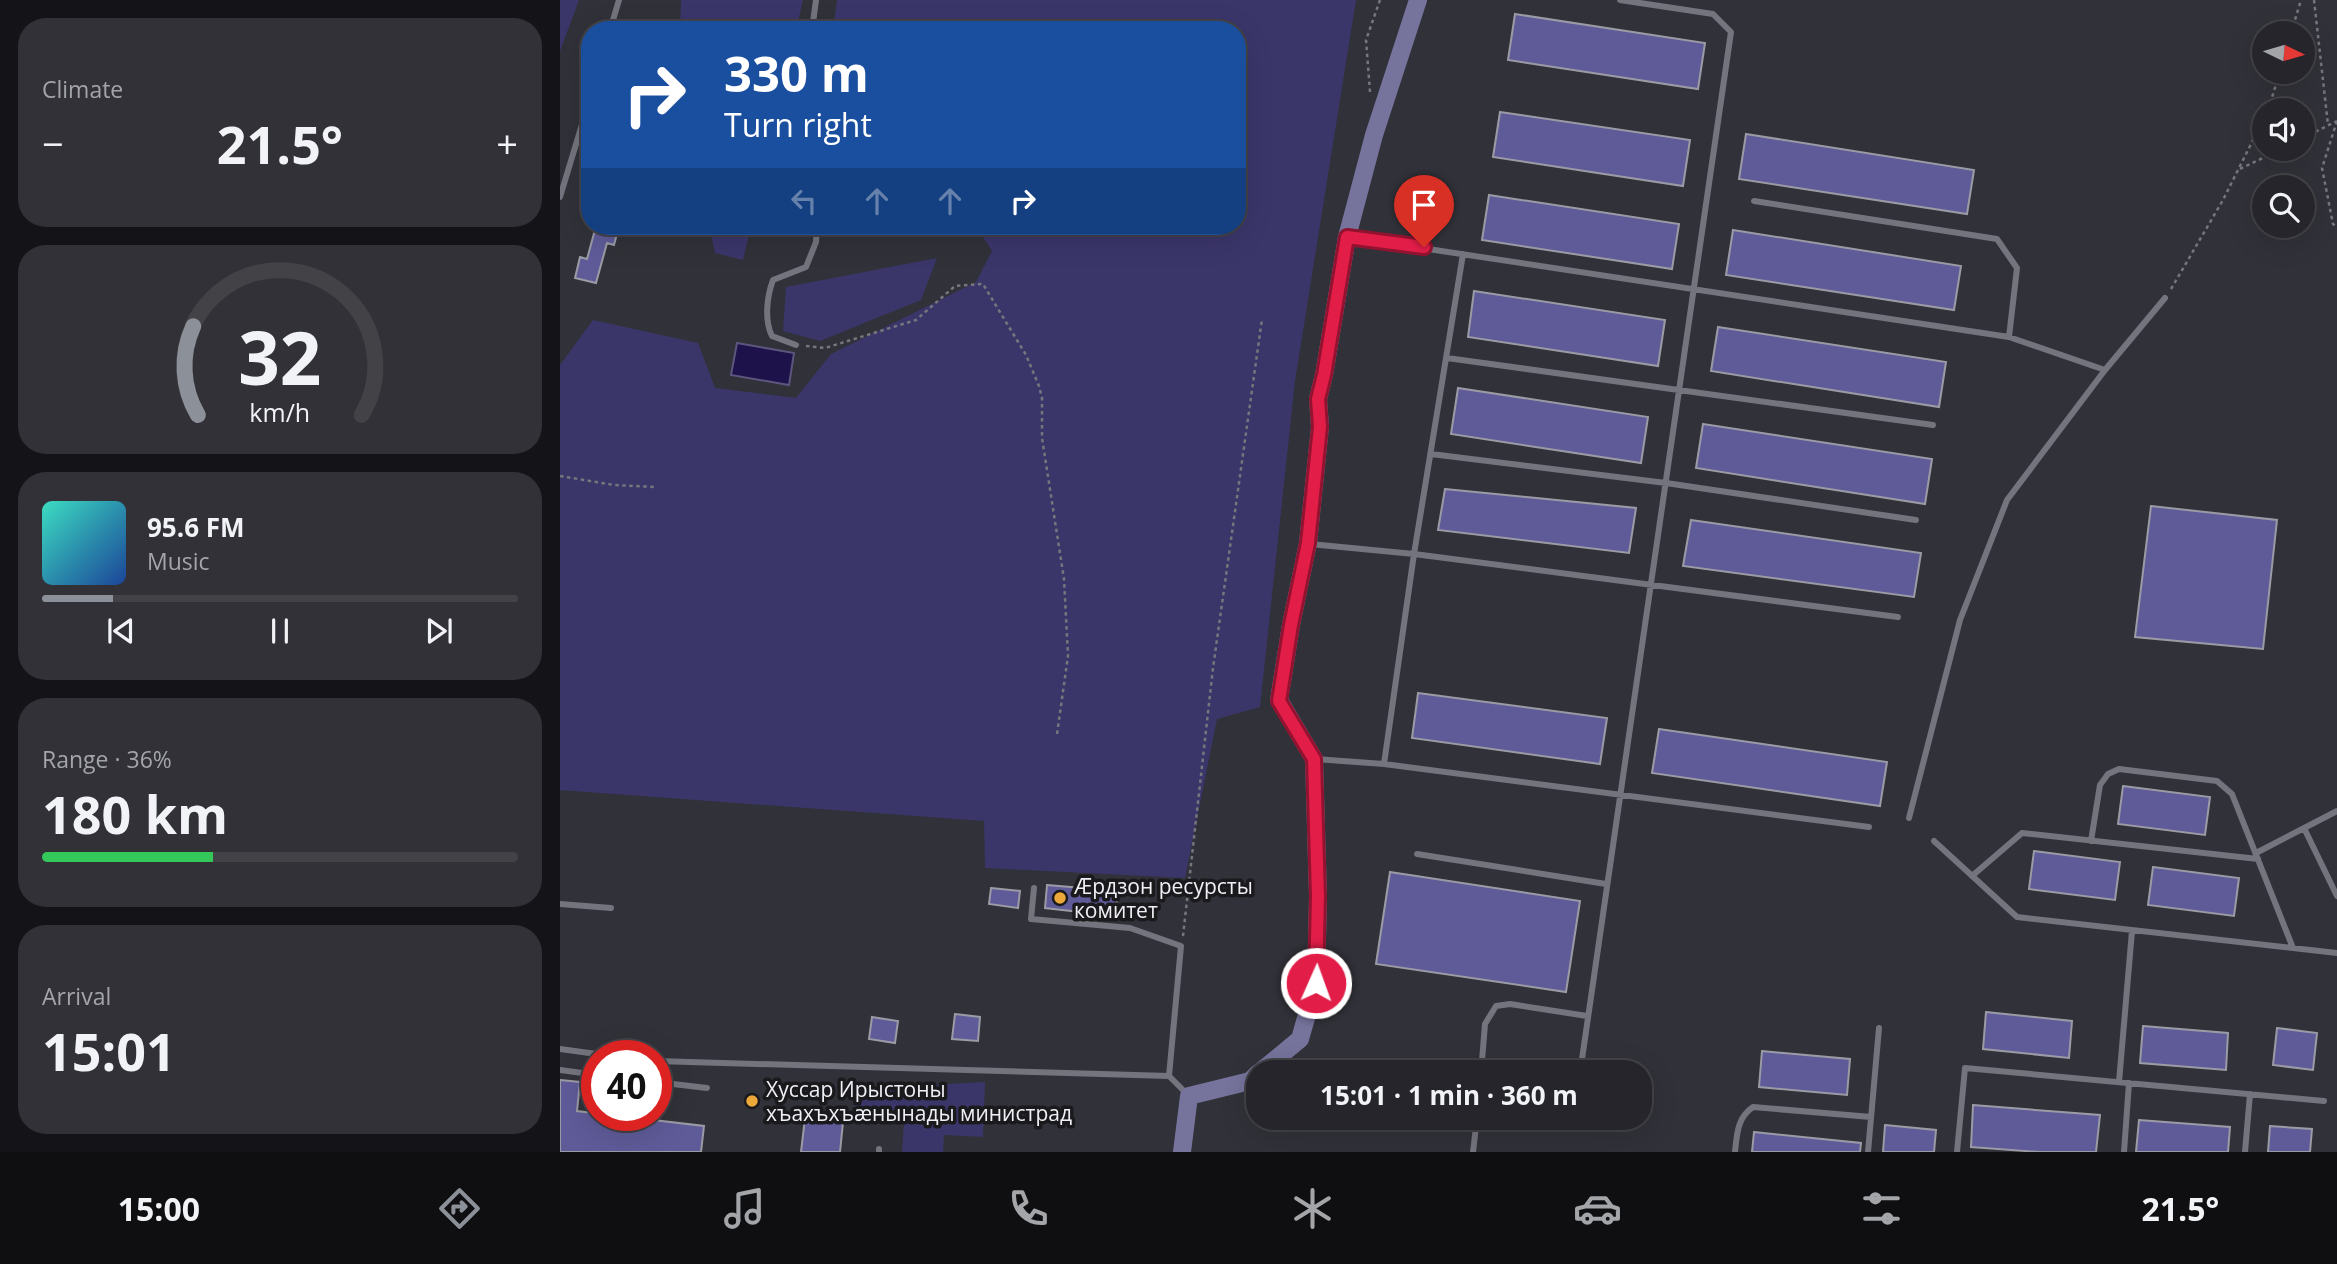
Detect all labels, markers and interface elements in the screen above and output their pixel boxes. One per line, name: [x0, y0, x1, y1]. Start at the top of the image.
north arrow: [2252, 21, 2315, 84]
map controls: [2252, 21, 2315, 238]
text: 330 m: [724, 40, 869, 106]
icon: right: [609, 49, 700, 140]
text: Climate: [42, 73, 123, 105]
button: sound: [2252, 98, 2315, 161]
text: Turn right: [724, 103, 872, 146]
text: 21.5°: [217, 108, 343, 179]
text: −: [42, 117, 64, 169]
text: +: [496, 117, 518, 169]
pin: [1394, 175, 1454, 247]
button: search: [2252, 175, 2315, 238]
icon: left: [785, 182, 823, 220]
icon: ahead: [858, 182, 896, 220]
icon: ahead: [931, 182, 969, 220]
icon: right: [1004, 182, 1042, 220]
icon: arrive: [1405, 186, 1443, 224]
text: 32: [238, 308, 322, 407]
text: km/h: [250, 395, 310, 429]
text: 95.6 FM: [147, 509, 245, 545]
text: Music: [147, 545, 210, 577]
icon: previous: [102, 612, 140, 650]
icon: pause: [261, 612, 299, 650]
icon: next: [420, 612, 458, 650]
text: Range · 36%: [42, 743, 172, 775]
text: 180 km: [42, 778, 228, 849]
place label: Æрдзон ресурсты комитет: [1073, 872, 1253, 924]
marker: Æрдзон ресурсты комитет: [1052, 890, 1068, 906]
position arrow: [1279, 946, 1353, 1020]
text: Arrival: [42, 980, 111, 1012]
text: 15:01: [42, 1015, 176, 1086]
speed limit sign: 40: [581, 1040, 672, 1131]
place label: Хуссар Ирыстоны хъахъхъæнынады министрад: [766, 1075, 1072, 1127]
text: 15:01 · 1 min · 360 m: [1320, 1077, 1578, 1113]
marker: Хуссар Ирыстоны хъахъхъæнынады министрад: [744, 1093, 760, 1109]
icon: directions: [435, 1184, 484, 1233]
icon: music: [720, 1184, 769, 1233]
icon: phone: [1004, 1184, 1053, 1233]
icon: climate: [1288, 1184, 1337, 1233]
icon: car: [1573, 1184, 1622, 1233]
icon: filters: [1857, 1184, 1906, 1233]
text: 15:00: [118, 1187, 200, 1230]
text: 21.5°: [2142, 1187, 2219, 1230]

